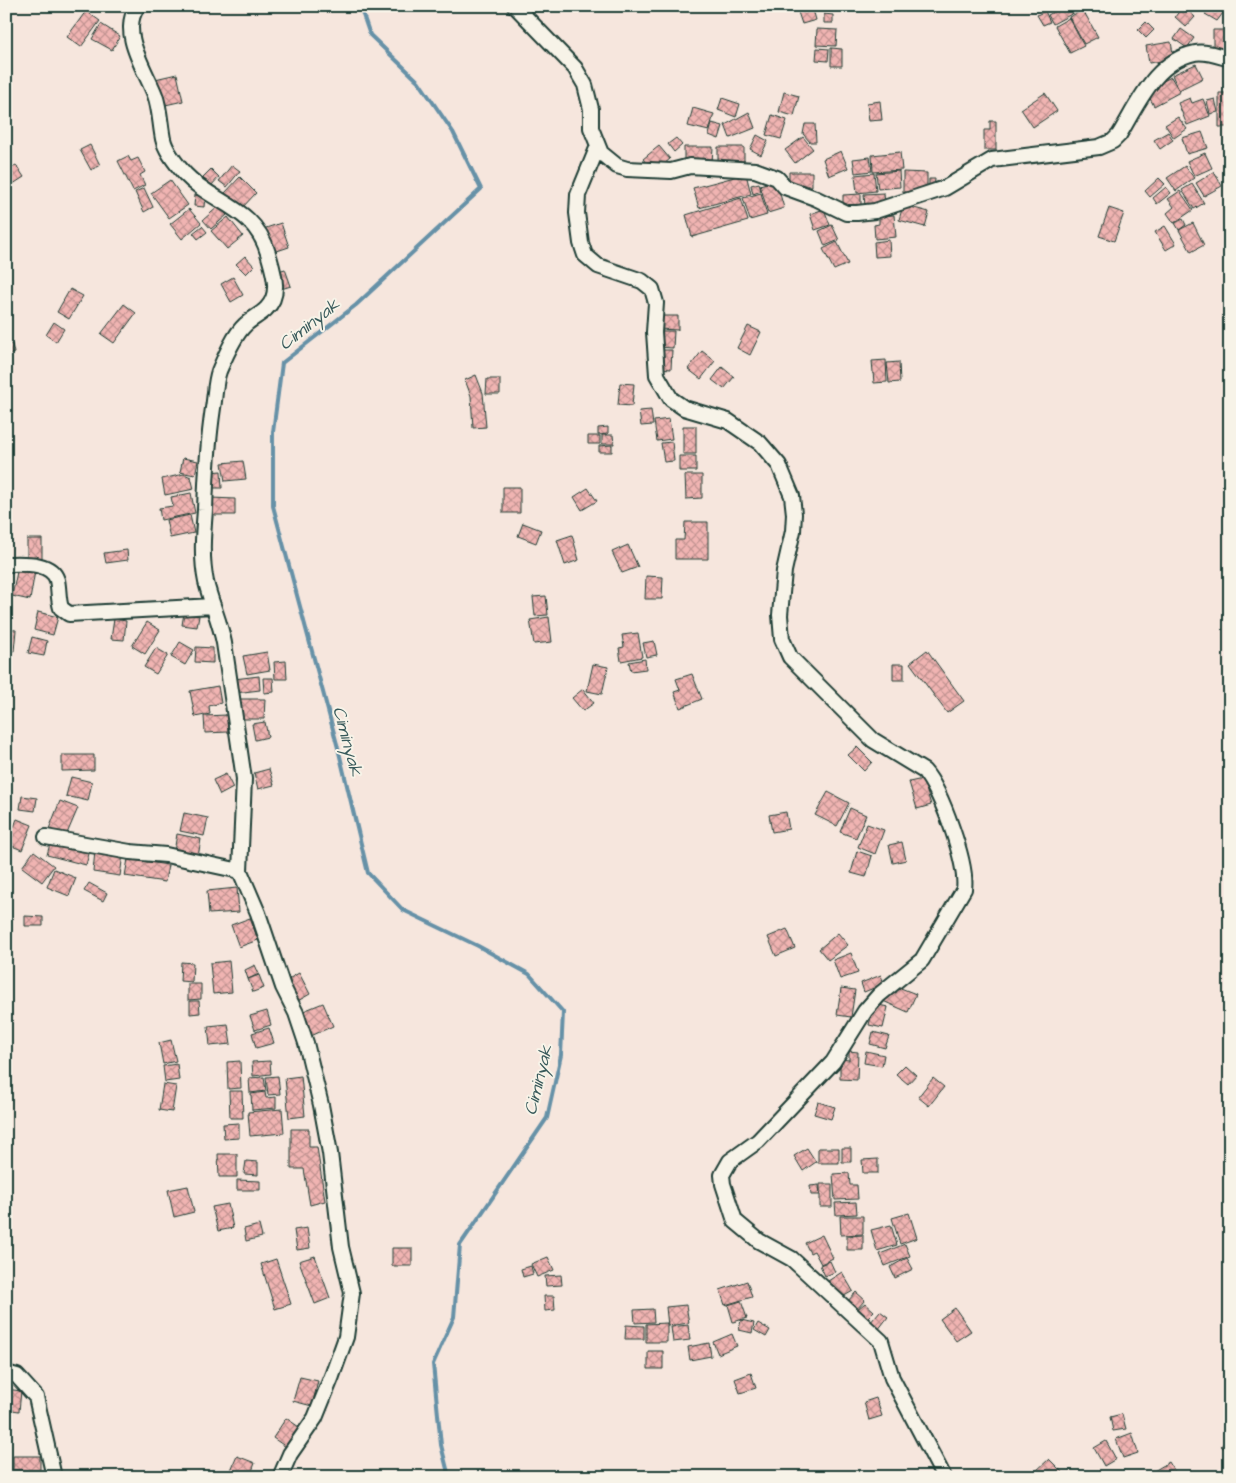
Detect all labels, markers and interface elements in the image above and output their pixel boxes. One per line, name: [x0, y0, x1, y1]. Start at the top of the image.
water label: Ciminyak: [274, 292, 346, 357]
water label: Ciminyak: [325, 703, 369, 780]
water label: Ciminyak: [518, 1042, 560, 1118]

